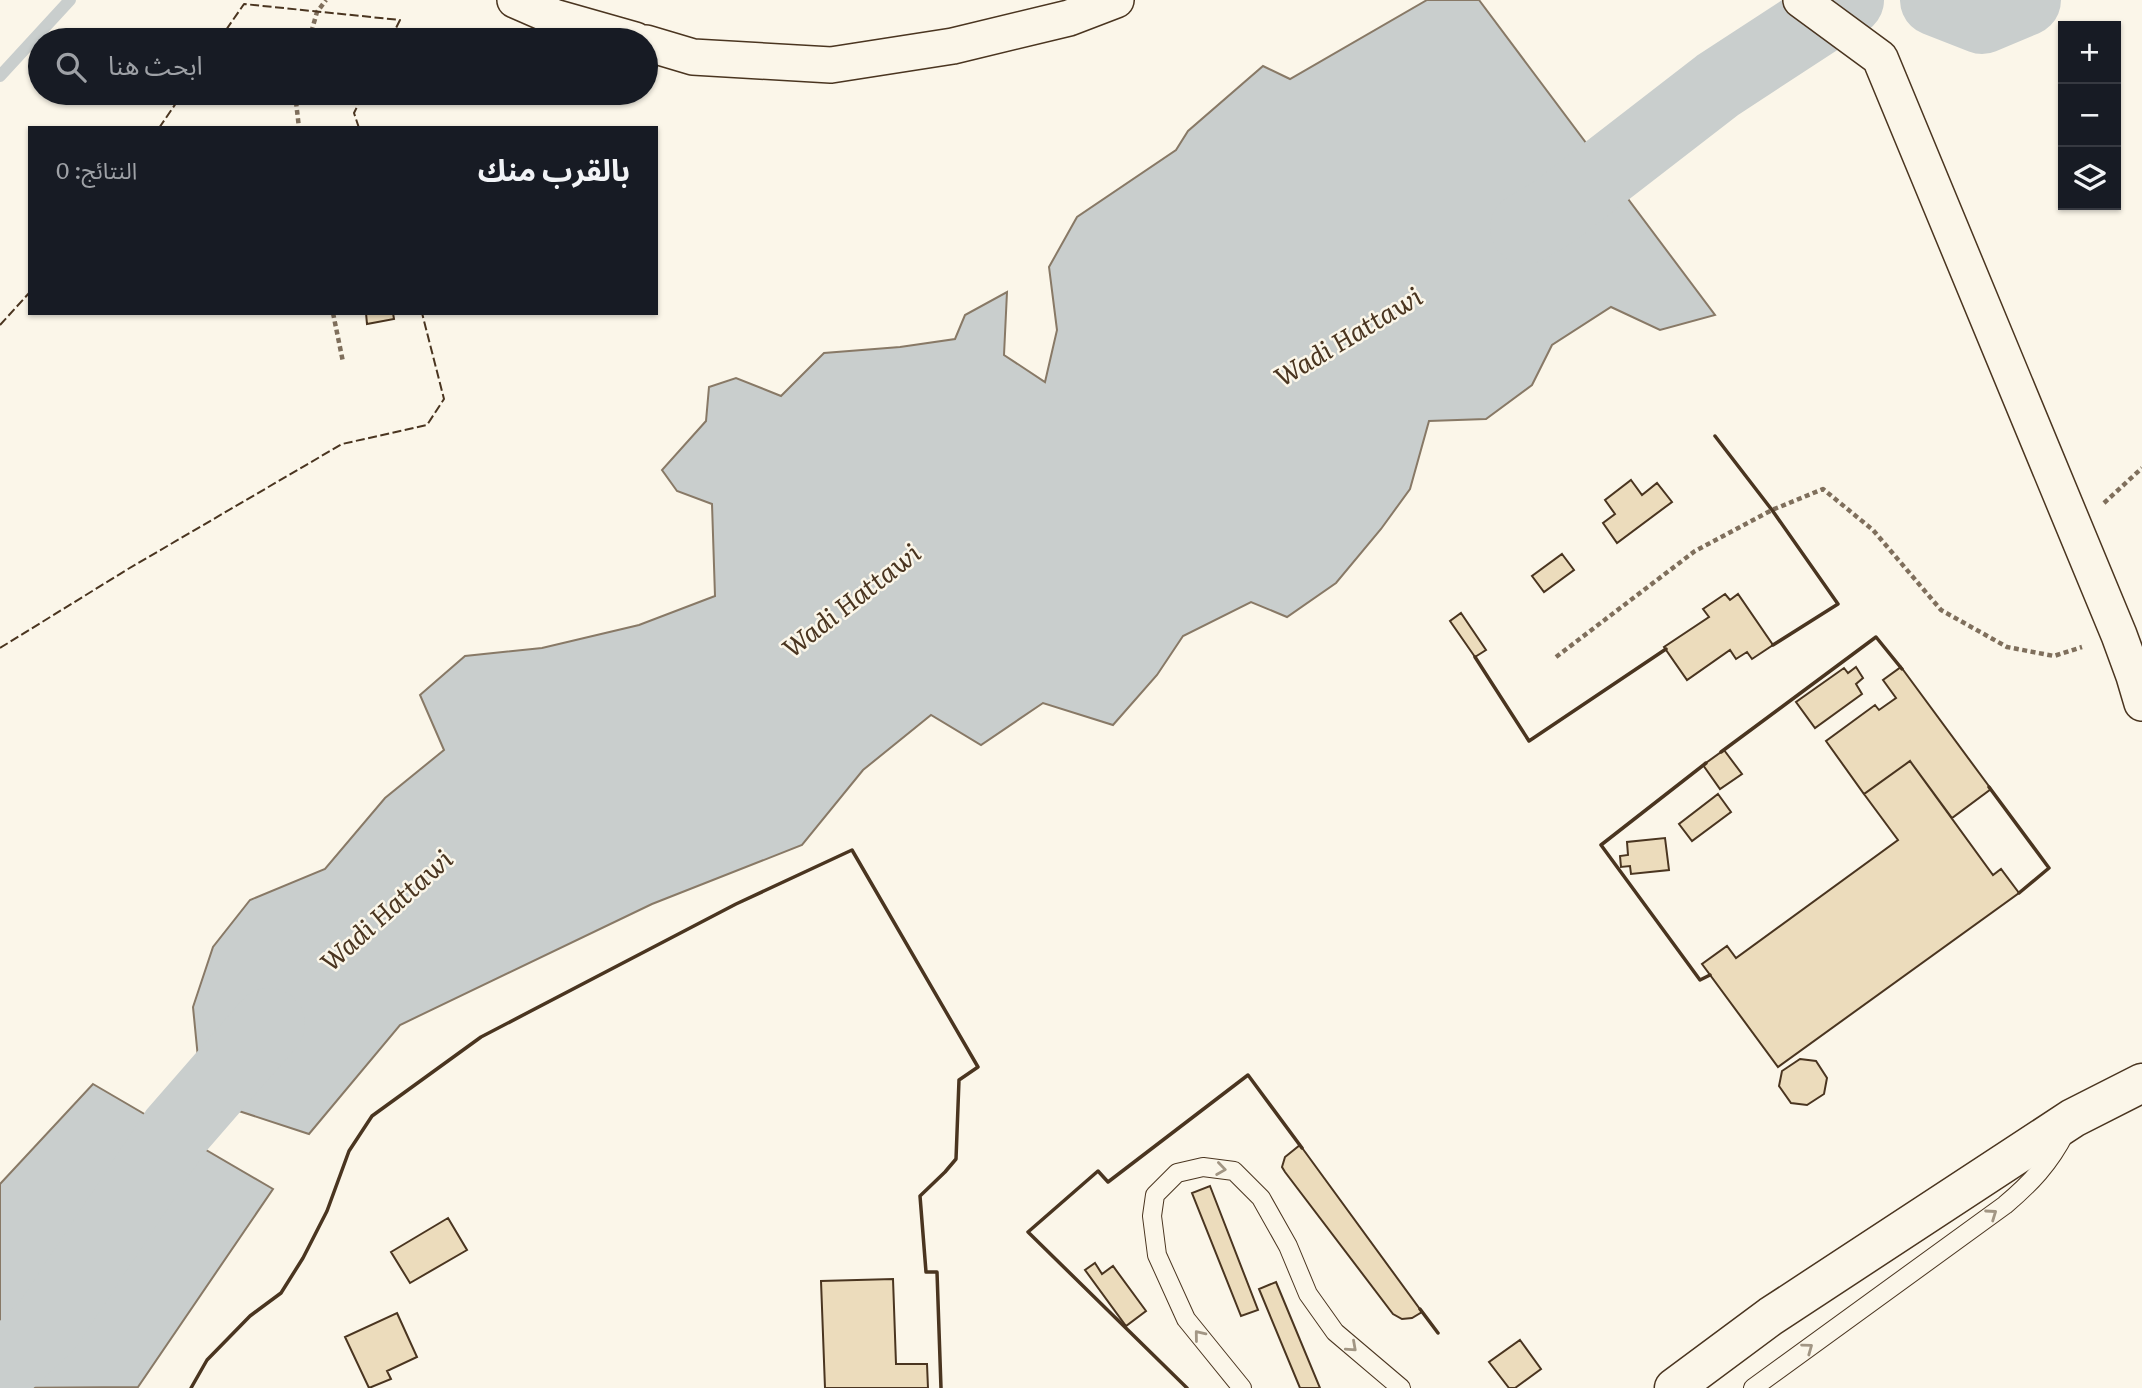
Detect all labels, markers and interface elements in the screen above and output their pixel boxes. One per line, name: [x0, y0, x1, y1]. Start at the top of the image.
map controls: [2058, 21, 2121, 210]
button: +: [2058, 21, 2121, 84]
search box: [28, 28, 658, 105]
text: ابحث هنا: [108, 44, 203, 83]
icon: search: [52, 48, 90, 86]
button: −: [2058, 84, 2121, 147]
text: بالقرب منك: [478, 146, 630, 190]
button: layers: [2058, 147, 2121, 210]
text: النتائج: 0: [56, 152, 137, 186]
water label: Wadi Hattawi: [1266, 275, 1429, 395]
water label: Wadi Hattawi: [772, 532, 928, 666]
water label: Wadi Hattawi: [310, 839, 460, 979]
one-way arrow: [1215, 1161, 1227, 1176]
one-way arrow: [1984, 1210, 1997, 1222]
one-way arrow: [1195, 1331, 1207, 1344]
one-way arrow: [1344, 1339, 1357, 1351]
one-way arrow: [1800, 1343, 1813, 1356]

